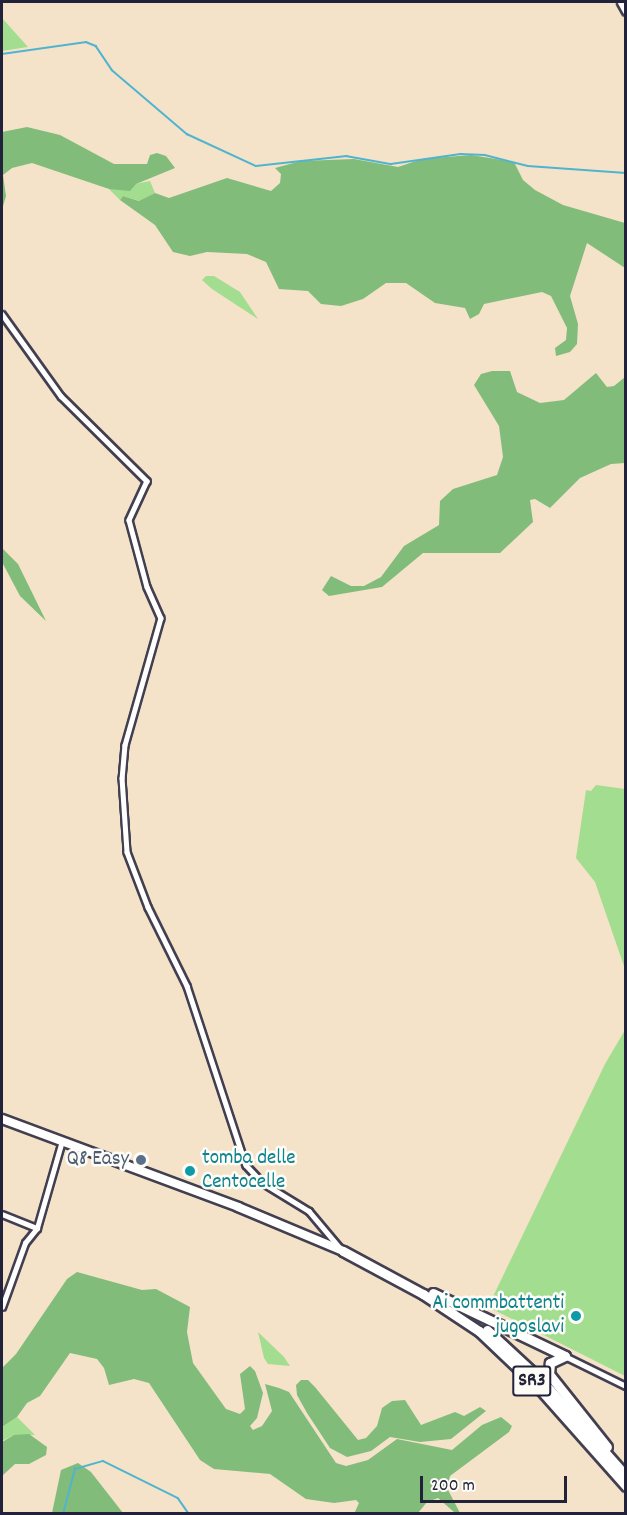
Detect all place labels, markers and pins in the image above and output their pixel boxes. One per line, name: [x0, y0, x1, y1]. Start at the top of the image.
place label: tomba delle Centocelle: [202, 1146, 296, 1196]
place label: Q8 Easy: [67, 1147, 129, 1173]
marker: Q8 Easy: [134, 1153, 148, 1167]
marker: tomba delle Centocelle: [183, 1164, 197, 1178]
place label: Ai commbattenti jugoslavi: [432, 1291, 564, 1341]
marker: Ai commbattenti jugoslavi: [569, 1309, 583, 1323]

